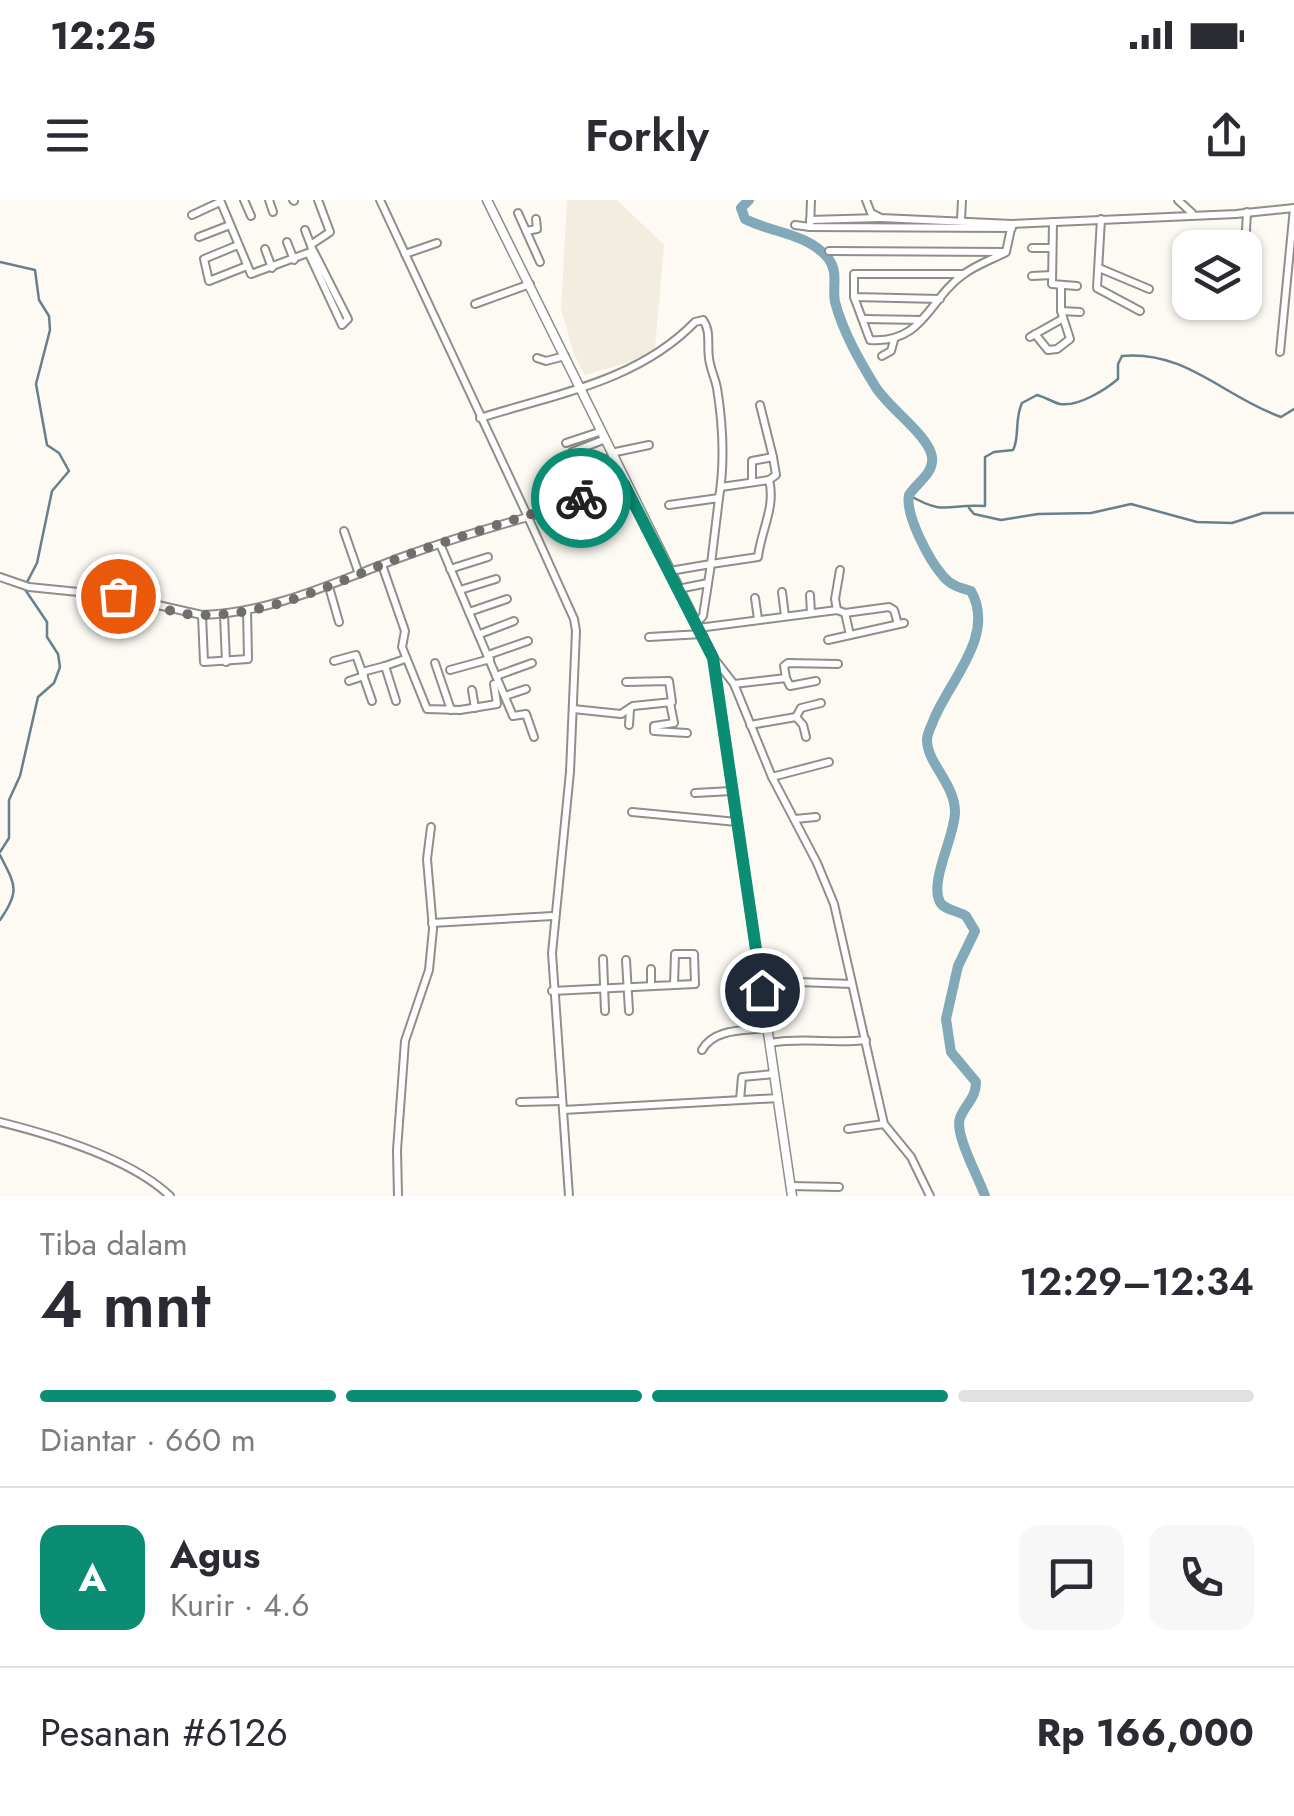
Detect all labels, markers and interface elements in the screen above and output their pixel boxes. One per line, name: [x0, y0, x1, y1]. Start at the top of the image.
text: 12:25: [50, 8, 156, 63]
text: Forkly: [585, 103, 709, 168]
icon: menu: [40, 108, 95, 163]
icon: share: [1199, 108, 1254, 163]
map controls: [1172, 230, 1262, 320]
button: layers: [1172, 230, 1262, 320]
courier: [531, 448, 631, 548]
icon: bike: [554, 471, 609, 526]
pin: [76, 554, 161, 639]
icon: bag: [91, 569, 146, 624]
pin: [720, 948, 805, 1033]
icon: home: [735, 963, 790, 1018]
text: Tiba dalam: [40, 1221, 188, 1267]
text: 12:29–12:34: [1020, 1254, 1254, 1309]
text: 4 mnt: [40, 1257, 211, 1351]
text: Diantar · 660 m: [40, 1417, 256, 1463]
button: chat: [1019, 1525, 1124, 1630]
button: phone: [1149, 1525, 1254, 1630]
text: Agus: [170, 1527, 260, 1582]
text: A: [79, 1550, 106, 1605]
text: Kurir · 4.6: [170, 1582, 310, 1628]
text: Pesanan #6126: [40, 1705, 288, 1760]
text: Rp 166,000: [1037, 1705, 1254, 1760]

